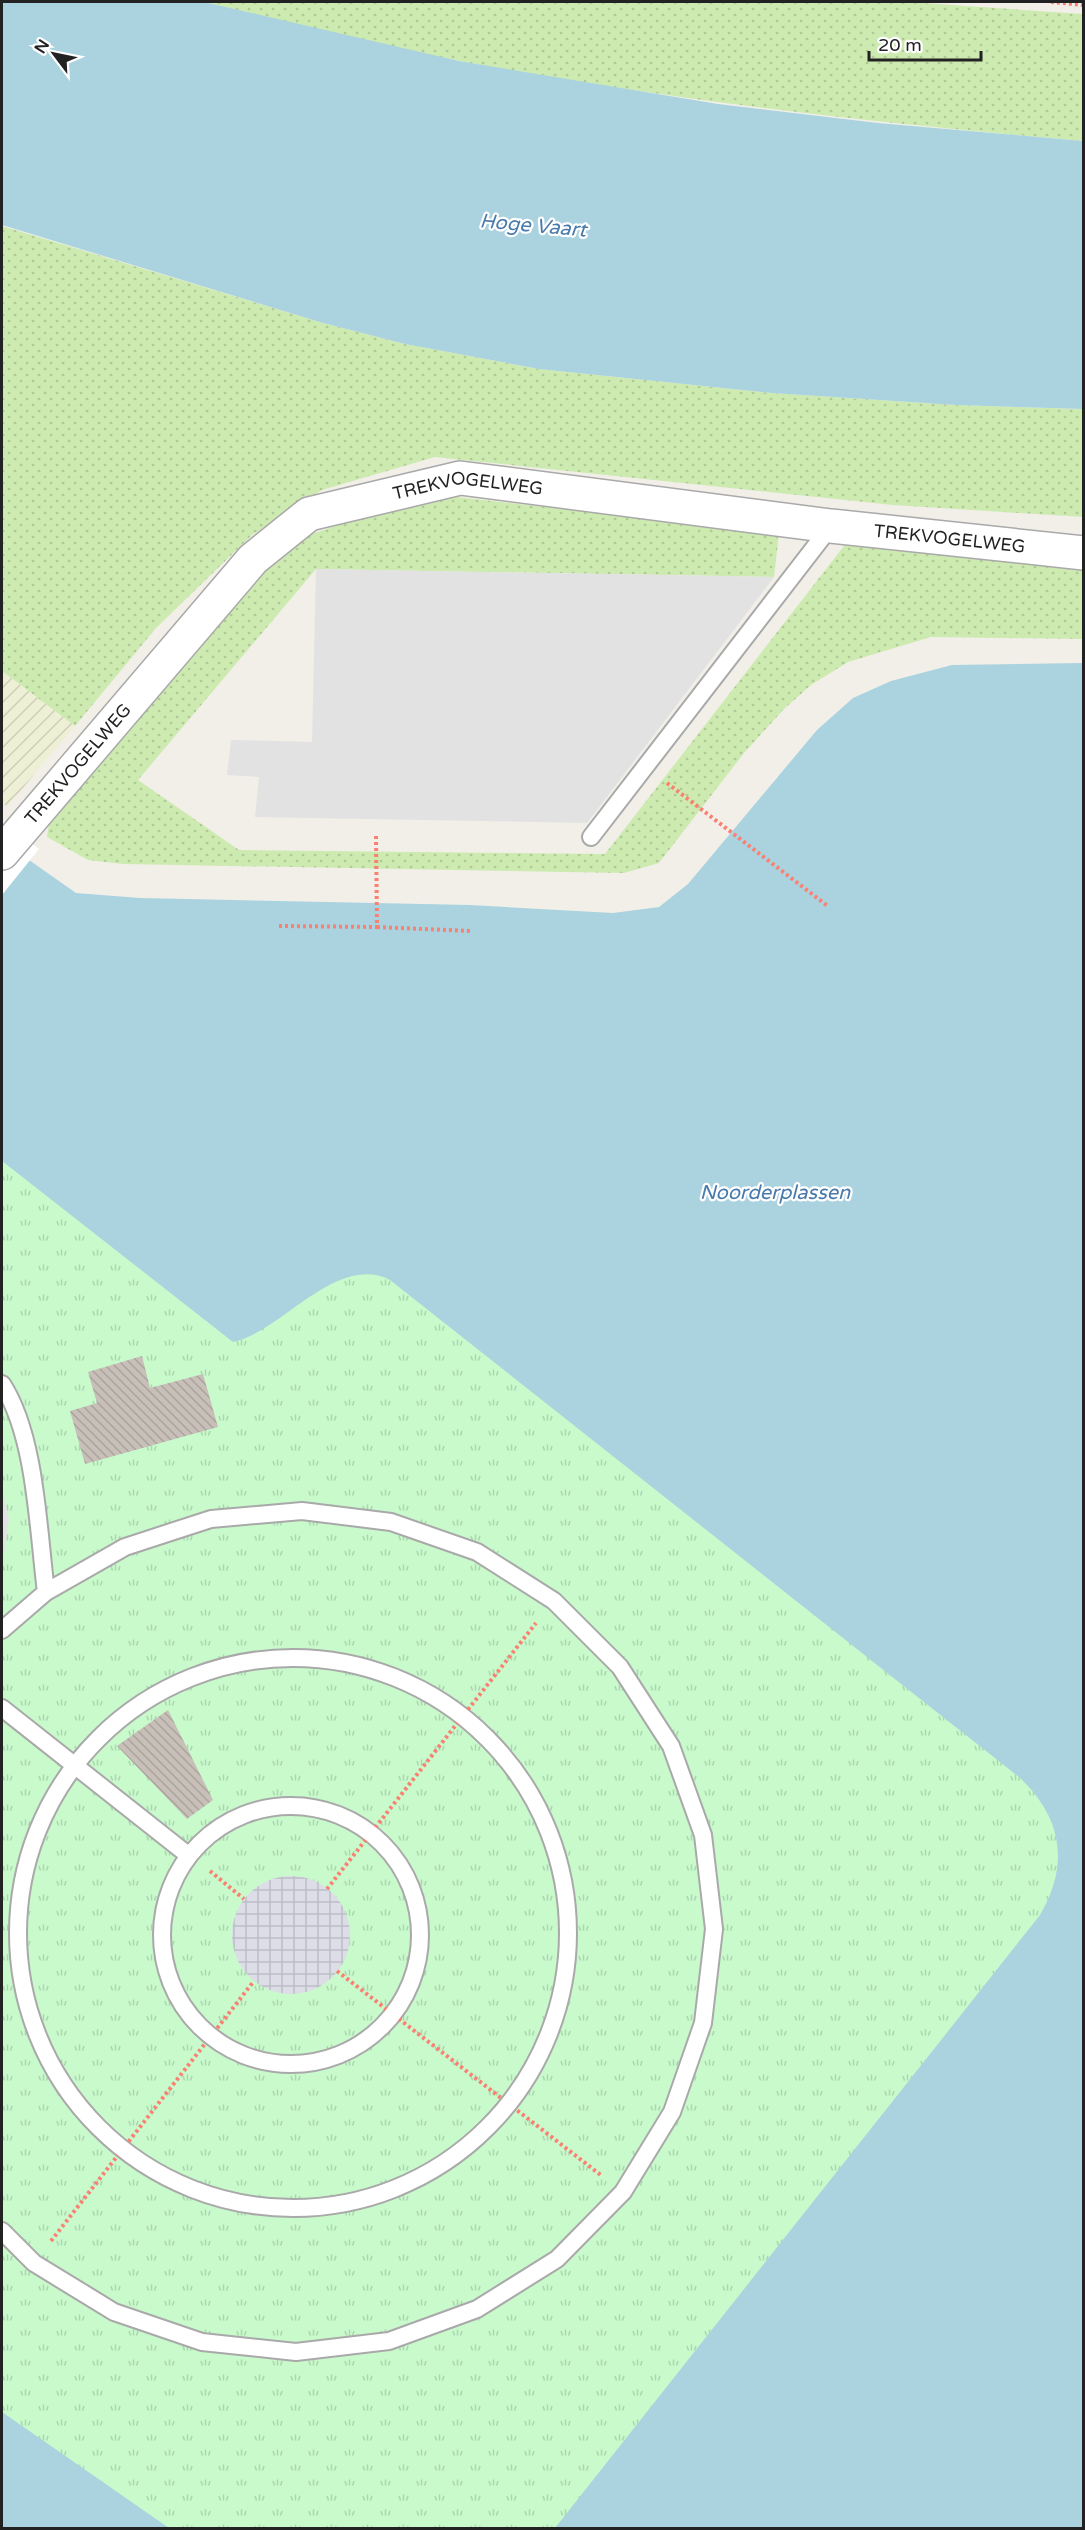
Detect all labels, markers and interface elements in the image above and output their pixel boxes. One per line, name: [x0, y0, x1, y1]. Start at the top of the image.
north arrow: [24, 24, 84, 84]
scale bar: [869, 24, 982, 62]
text: 20 m: [878, 34, 922, 56]
text: N: [30, 36, 54, 57]
water label: Hoge Vaart: [479, 209, 589, 243]
street label: TREKVOGELWEG: [391, 466, 544, 505]
street label: TREKVOGELWEG: [873, 520, 1026, 558]
street label: TREKVOGELWEG: [20, 699, 136, 829]
water label: Noorderplassen: [700, 1181, 851, 1205]

